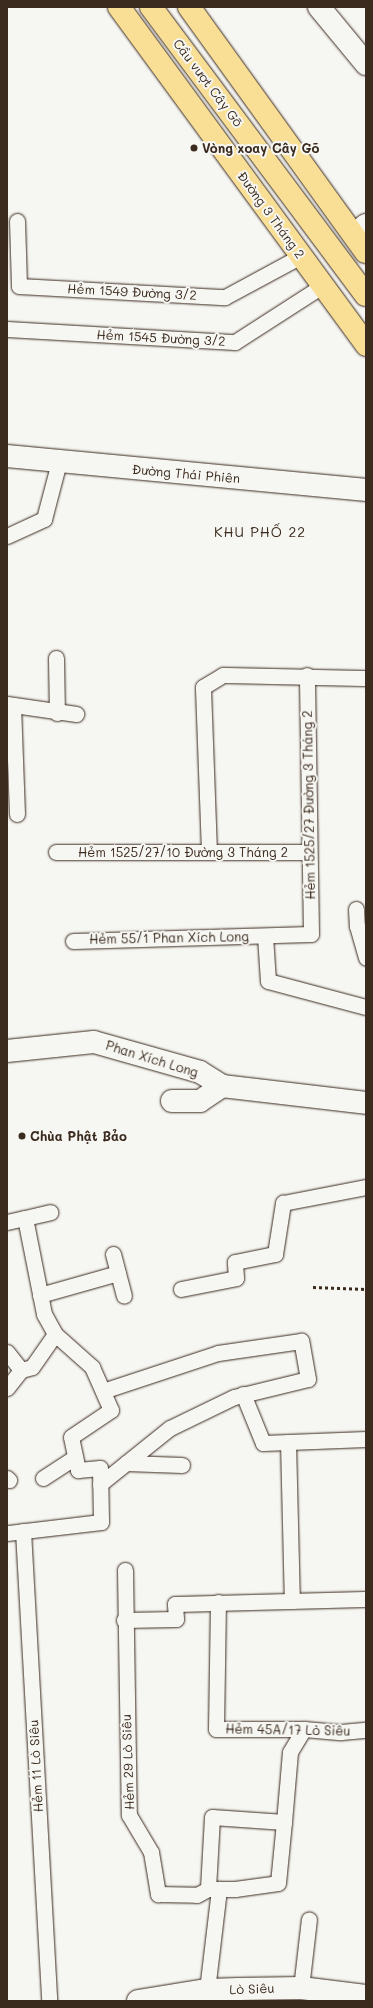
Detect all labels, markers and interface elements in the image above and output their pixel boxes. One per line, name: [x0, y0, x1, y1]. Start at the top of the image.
street label: Cầu vượt Cây Gõ: [170, 36, 246, 130]
place label: Vòng xoay Cây Gõ: [202, 140, 319, 156]
marker: Vòng xoay Cây Gõ: [189, 143, 199, 153]
street label: Đường 3 Tháng 2: [234, 168, 308, 262]
street label: Hẻm 1549 Đường 3/2: [67, 281, 197, 303]
street label: Hẻm 1545 Đường 3/2: [96, 327, 226, 349]
street label: Đường Thái Phiên: [131, 462, 241, 486]
district label: KHU PHỐ 22: [214, 524, 306, 540]
street label: Hẻm 1525/27 Đường 3 Tháng 2: [300, 710, 318, 900]
street label: Hẻm 1525/27/10 Đường 3 Tháng 2: [78, 844, 288, 860]
street label: Hẻm 55/1 Phan Xích Long: [89, 929, 249, 947]
street label: Phan Xích Long: [104, 1038, 200, 1080]
place label: Chùa Phật Bảo: [30, 1128, 127, 1144]
marker: Chùa Phật Bảo: [17, 1131, 27, 1141]
street label: Hẻm 29 Lò Siêu: [119, 1714, 137, 1810]
street label: Hẻm 11 Lò Siêu: [26, 1719, 46, 1813]
street label: Hẻm 45A/17 Lò Siêu: [225, 1721, 351, 1739]
street label: Lò Siêu: [229, 1980, 275, 1998]

